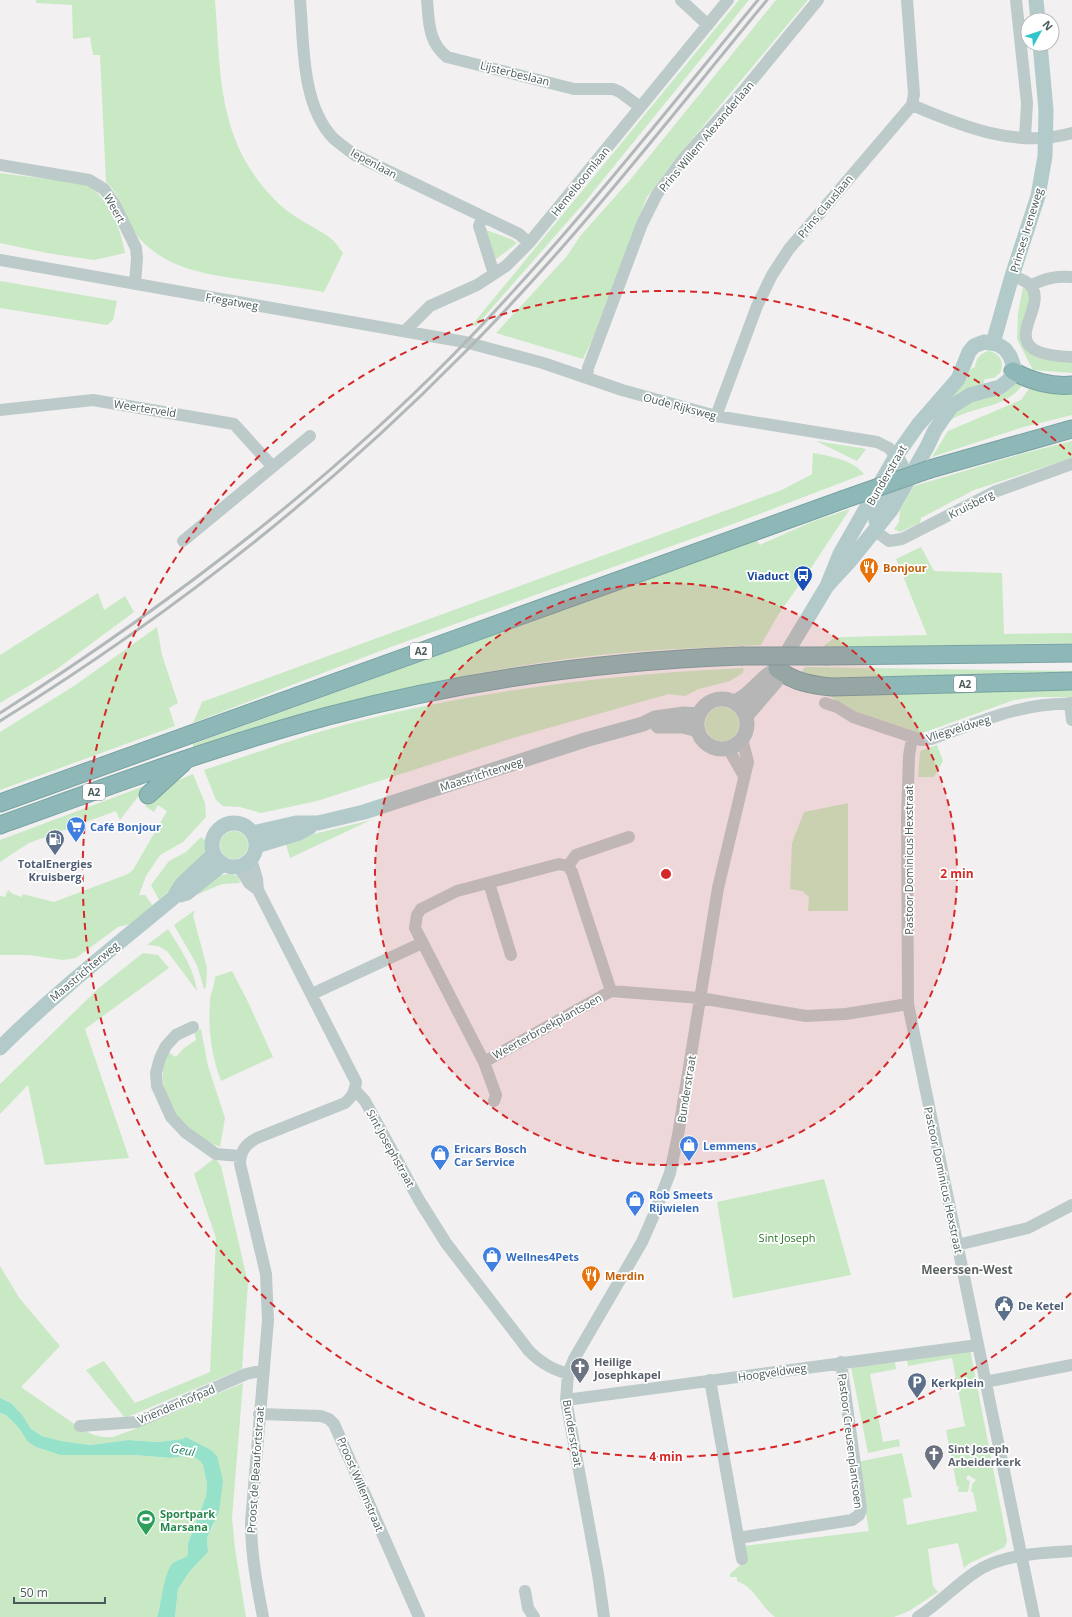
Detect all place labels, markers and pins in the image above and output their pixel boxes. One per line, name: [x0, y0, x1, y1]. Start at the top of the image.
restaurant icon: Bonjour: [858, 556, 880, 584]
place label: Bonjour: [883, 560, 927, 575]
bus stop icon: Viaduct: [792, 564, 814, 592]
place label: Viaduct: [747, 568, 789, 583]
supermarket icon: Café Bonjour: [65, 815, 87, 843]
place label: Café Bonjour: [90, 819, 161, 834]
fuel station icon: TotalEnergies Kruisberg: [44, 828, 66, 856]
place label: TotalEnergies Kruisberg: [18, 856, 93, 884]
centre of rings: [659, 867, 673, 881]
shop icon: Lemmens: [678, 1134, 700, 1162]
place label: Lemmens: [703, 1138, 757, 1153]
place label: Ericars Bosch Car Service: [454, 1141, 527, 1169]
shop icon: Ericars Bosch Car Service: [429, 1143, 451, 1171]
place label: Rob Smeets Rijwielen: [649, 1187, 714, 1215]
shop icon: Rob Smeets Rijwielen: [624, 1189, 646, 1217]
shop icon: Wellnes4Pets: [481, 1245, 503, 1273]
place label: Wellnes4Pets: [506, 1249, 580, 1264]
restaurant icon: Merdin: [580, 1264, 602, 1292]
place label: Merdin: [605, 1268, 644, 1283]
public building icon: De Ketel: [993, 1294, 1015, 1322]
place label: De Ketel: [1018, 1298, 1064, 1313]
place label: Heilige Josephkapel: [593, 1354, 661, 1382]
church icon: Heilige Josephkapel: [569, 1356, 591, 1384]
parking icon: Kerkplein: [906, 1371, 928, 1399]
place label: Kerkplein: [931, 1375, 984, 1390]
place label: Sint Joseph Arbeiderkerk: [948, 1441, 1021, 1469]
church icon: Sint Joseph Arbeiderkerk: [923, 1443, 945, 1471]
place label: Sportpark Marsana: [160, 1506, 215, 1534]
sports icon: Sportpark Marsana: [135, 1508, 157, 1536]

